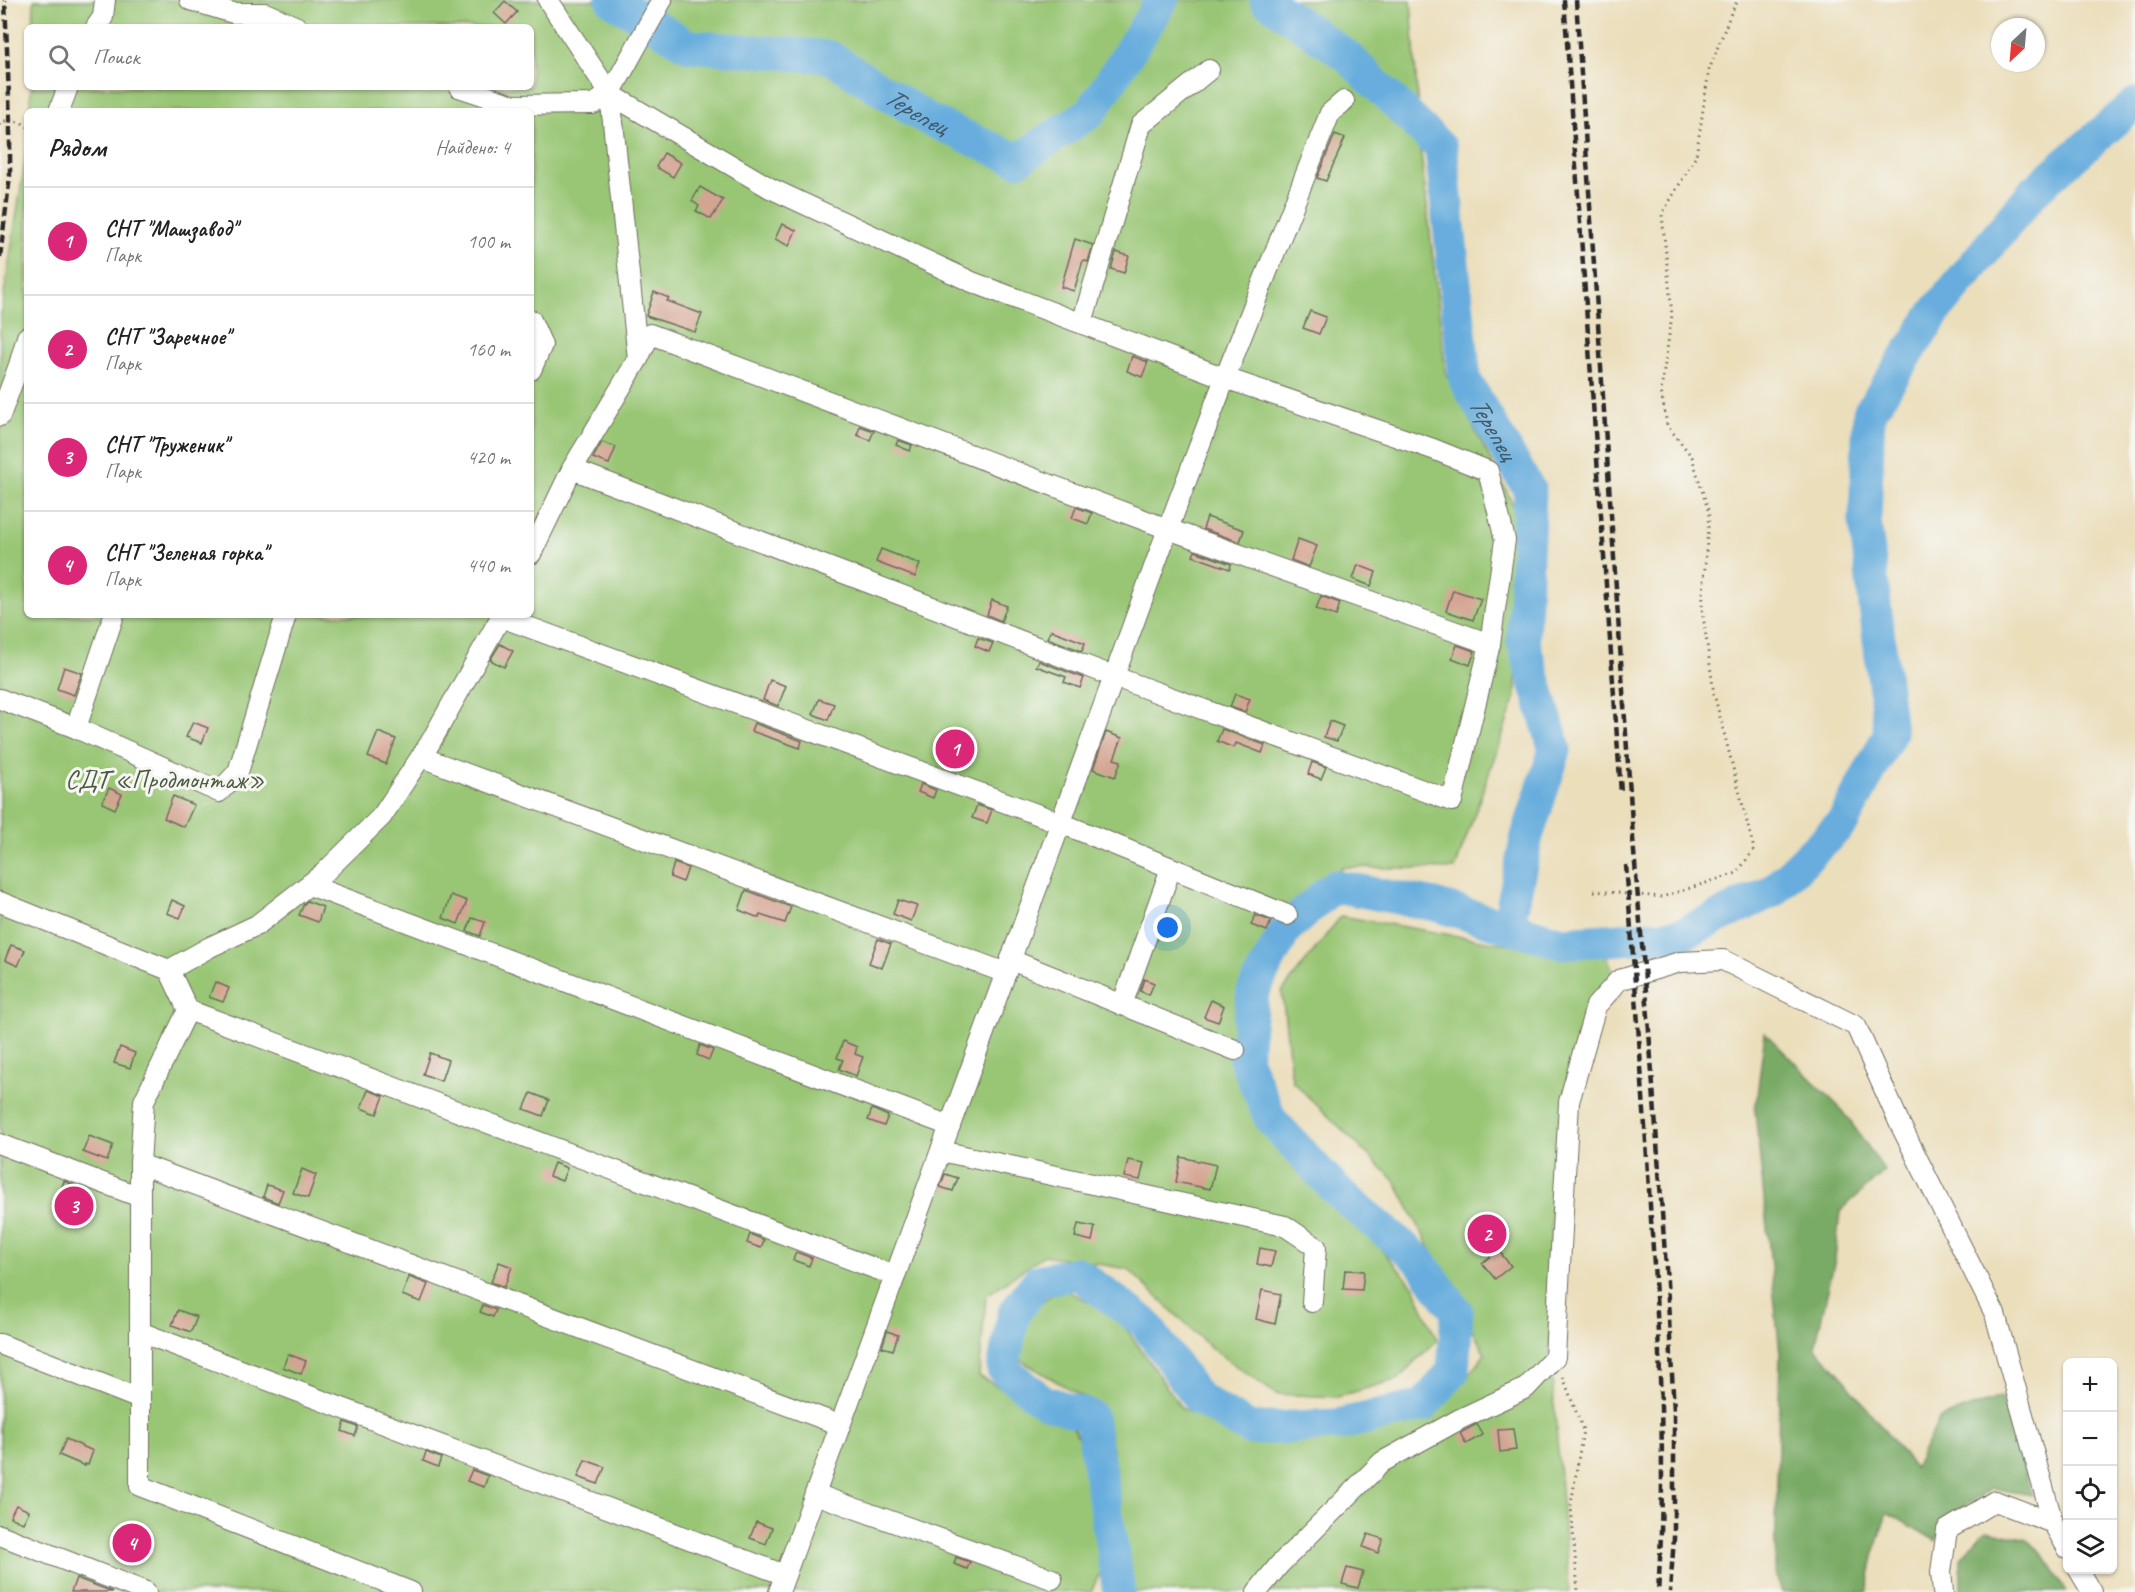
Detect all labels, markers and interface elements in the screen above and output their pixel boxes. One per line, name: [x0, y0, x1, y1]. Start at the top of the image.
north arrow: [1991, 18, 2045, 72]
search box: [24, 24, 534, 90]
icon: search: [45, 41, 78, 74]
text: Поиск: [93, 43, 139, 71]
water label: Терепец: [878, 79, 956, 144]
text: Рядом: [48, 131, 106, 164]
text: Найдено: 4: [435, 135, 510, 160]
text: СНТ "Машзавод": [105, 215, 237, 243]
text: 1: [63, 229, 72, 254]
text: 100 m: [467, 229, 510, 254]
text: Парк: [105, 243, 141, 268]
text: СНТ "Заречное": [105, 323, 230, 351]
text: 2: [63, 337, 72, 362]
text: 160 m: [467, 337, 510, 362]
text: Парк: [105, 351, 141, 376]
water label: Терепец: [1461, 390, 1527, 469]
text: СНТ "Труженик": [105, 431, 228, 459]
text: 3: [63, 445, 72, 470]
text: 420 m: [467, 445, 510, 470]
text: Парк: [105, 459, 141, 484]
text: СНТ "Зеленая горка": [105, 539, 267, 567]
text: 4: [63, 553, 72, 578]
text: 440 m: [467, 553, 510, 578]
text: Парк: [105, 567, 141, 592]
pin: 1: [936, 726, 974, 771]
park label: СДТ «Продмонтаж»: [65, 763, 265, 796]
your location: [1153, 913, 1182, 942]
pin: 3: [54, 1184, 94, 1228]
pin: 2: [1468, 1212, 1506, 1256]
map controls: [2063, 1358, 2117, 1574]
button: +: [2063, 1358, 2117, 1412]
button: −: [2063, 1412, 2117, 1466]
button: locate: [2063, 1466, 2117, 1520]
pin: 4: [112, 1520, 152, 1566]
button: layers: [2063, 1520, 2117, 1574]

